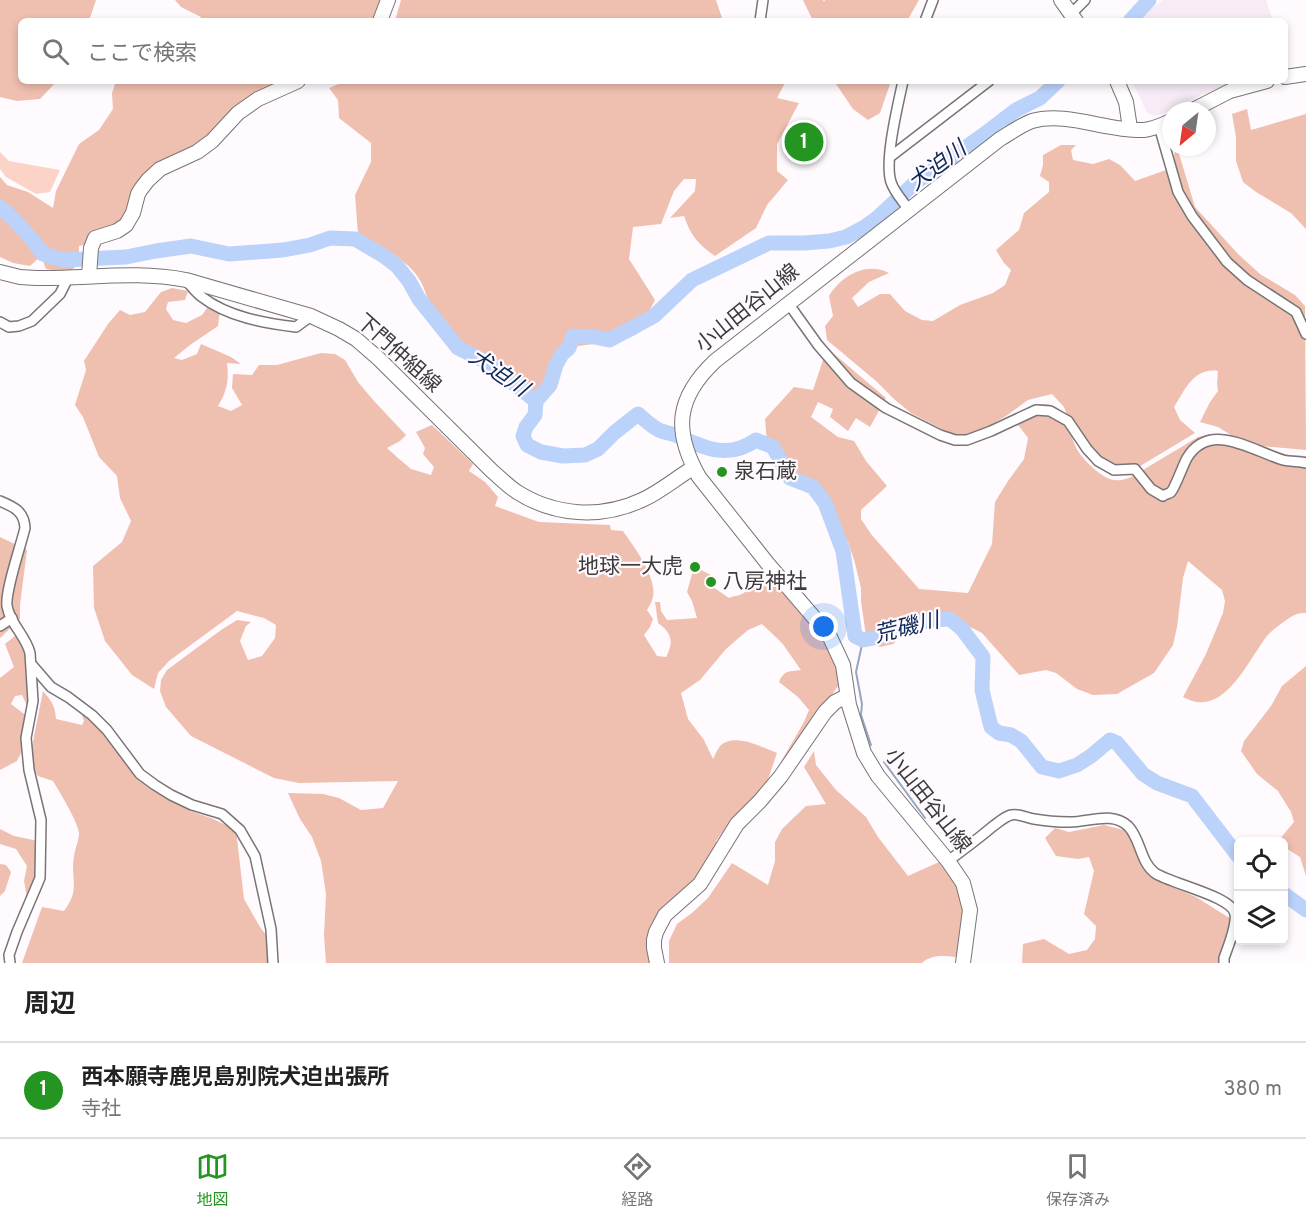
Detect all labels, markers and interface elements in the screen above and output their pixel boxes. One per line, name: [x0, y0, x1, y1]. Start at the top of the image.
search box: [18, 18, 1288, 84]
icon: search: [39, 35, 72, 68]
text: ここで検索: [87, 41, 197, 68]
north arrow: [1162, 102, 1216, 156]
pin: 1: [784, 120, 824, 164]
water label: 犬迫川: [904, 135, 974, 198]
street label: 小山田谷山線: [691, 259, 805, 359]
street label: 下門仲組線: [350, 309, 446, 399]
water label: 犬迫川: [463, 344, 535, 405]
place label: 泉石蔵: [734, 459, 797, 486]
marker: 泉石蔵: [715, 465, 729, 479]
place label: 地球一大虎: [578, 554, 683, 581]
marker: 地球一大虎: [688, 560, 702, 574]
place label: 八房神社: [723, 569, 807, 596]
marker: 八房神社: [704, 575, 718, 589]
water label: 荒磯川: [872, 607, 944, 650]
your location: [809, 612, 838, 641]
street label: 小山田谷山線: [878, 743, 976, 859]
map controls: [1234, 837, 1288, 945]
button: locate: [1234, 837, 1288, 891]
button: layers: [1234, 891, 1288, 945]
text: 周辺: [24, 989, 76, 1022]
text: 西本願寺鹿児島別院犬迫出張所: [81, 1065, 389, 1092]
text: 1: [40, 1077, 48, 1103]
text: 380 m: [1223, 1077, 1282, 1103]
text: 寺社: [81, 1097, 121, 1123]
tab: 地図: [196, 1150, 229, 1211]
tab: 経路: [621, 1150, 654, 1211]
tab: 保存済み: [1046, 1150, 1110, 1211]

